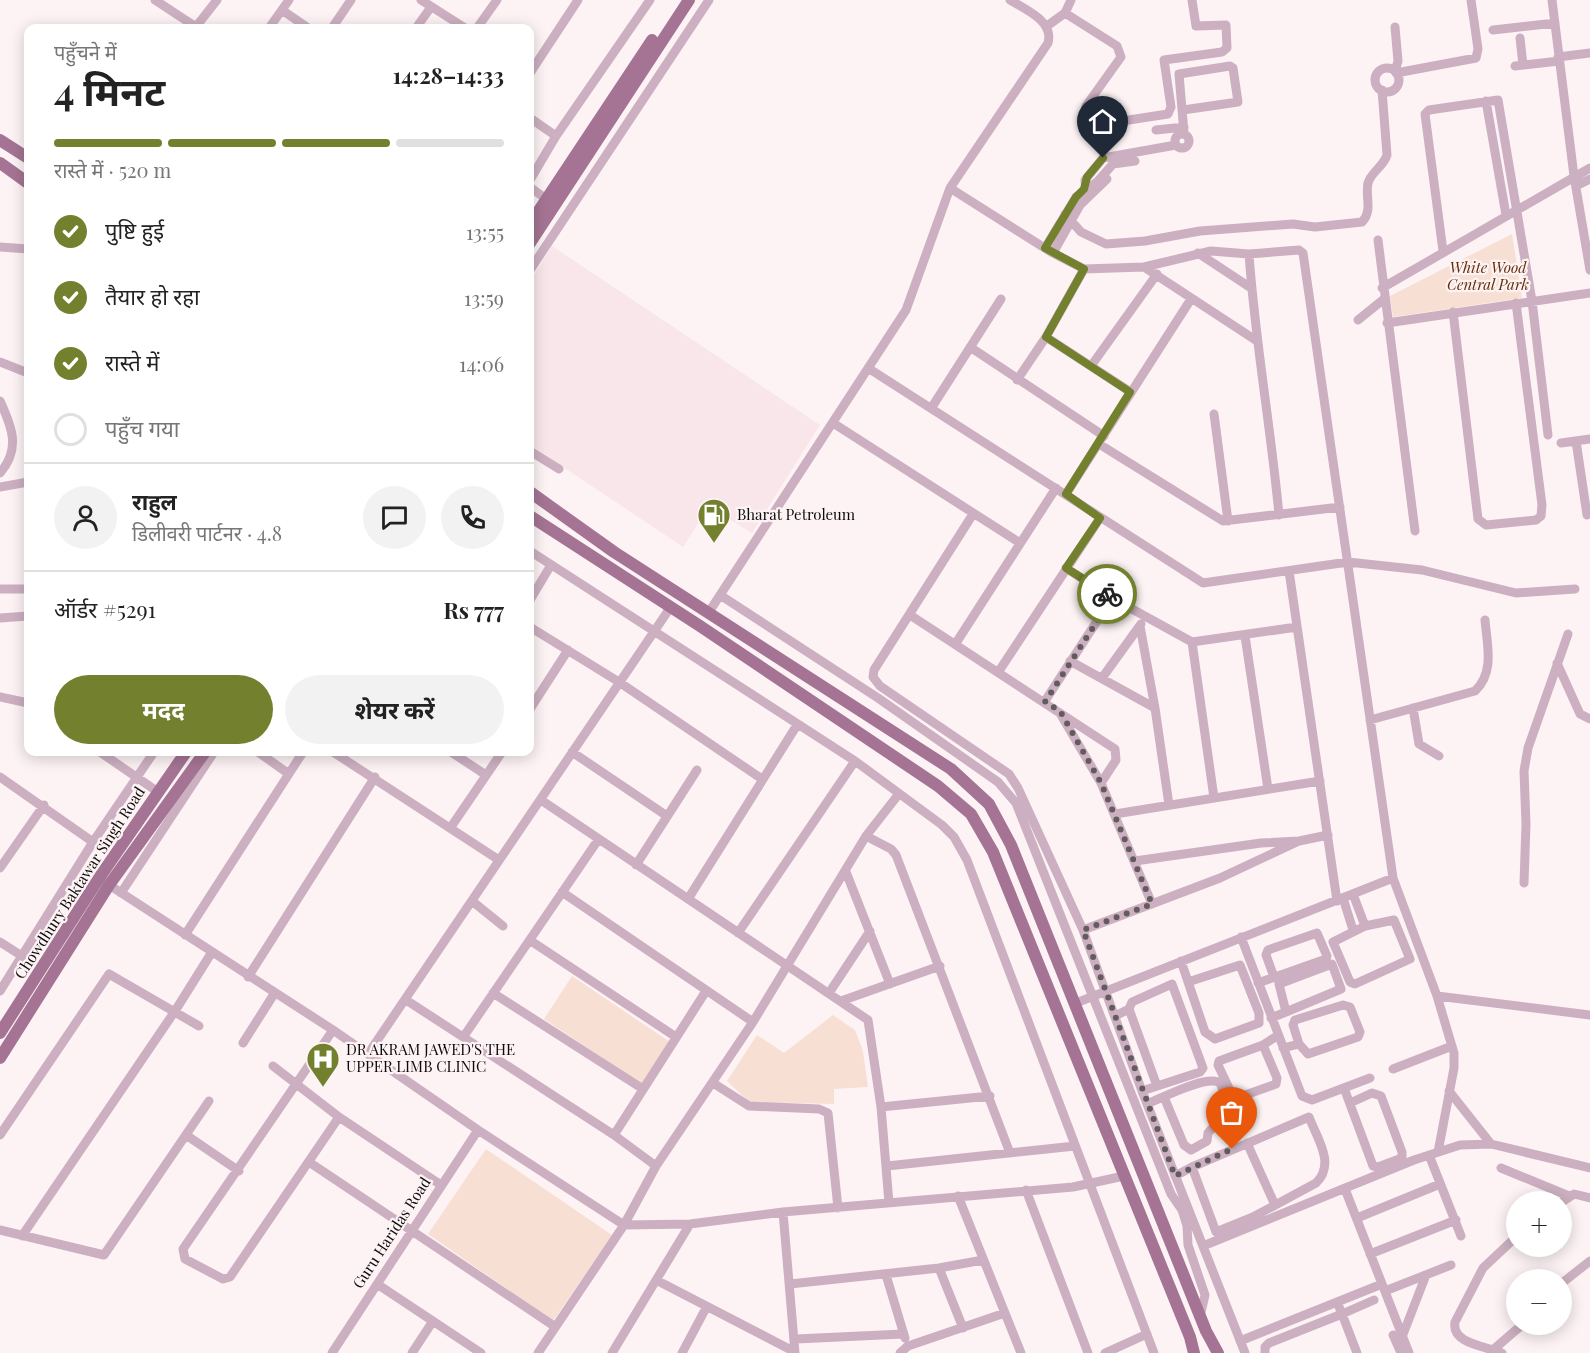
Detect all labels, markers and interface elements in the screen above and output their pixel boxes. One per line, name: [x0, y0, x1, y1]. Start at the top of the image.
text: पहुँचने में: [54, 38, 117, 65]
text: 14:28–14:33: [393, 60, 504, 90]
text: 4 मिनट: [54, 64, 165, 116]
pin: [1077, 96, 1128, 158]
icon: home: [1086, 105, 1119, 138]
text: रास्ते में · 520 m: [54, 156, 171, 183]
icon: check: [54, 215, 87, 248]
text: पुष्टि हुई: [105, 215, 164, 245]
text: 13:55: [466, 218, 504, 245]
park label: White Wood Central Park: [1447, 257, 1529, 294]
icon: check: [54, 281, 87, 314]
text: तैयार हो रहा: [105, 281, 200, 311]
text: 13:59: [464, 284, 504, 311]
icon: check: [54, 347, 87, 380]
text: रास्ते में: [105, 347, 159, 377]
text: 14:06: [459, 350, 504, 377]
text: पहुँच गया: [105, 413, 179, 443]
button: person: [54, 486, 117, 549]
text: राहुल: [132, 486, 177, 516]
button: chat: [363, 486, 426, 549]
button: phone: [441, 486, 504, 549]
fuel station icon: Bharat Petroleum: [696, 497, 732, 544]
place label: Bharat Petroleum: [737, 504, 856, 524]
text: डिलीवरी पार्टनर · 4.8: [132, 519, 282, 546]
courier: [1077, 564, 1137, 624]
icon: bike: [1091, 578, 1124, 611]
text: ऑर्डर #5291: [54, 594, 156, 624]
text: Rs 777: [443, 595, 504, 625]
button: मदद: [54, 675, 273, 744]
button: शेयर करें: [285, 675, 504, 744]
street label: Chowdhury Baktawar Singh Road: [9, 782, 149, 982]
place label: DR AKRAM JAWED'S THE UPPER LIMB CLINIC: [346, 1039, 515, 1076]
hospital icon: DR AKRAM JAWED'S THE UPPER LIMB CLINIC: [305, 1041, 341, 1088]
pin: [1206, 1087, 1257, 1149]
icon: bag: [1215, 1096, 1248, 1129]
street label: Guru Haridas Road: [348, 1173, 435, 1292]
map controls: [1506, 1191, 1572, 1335]
button: +: [1506, 1191, 1572, 1257]
button: −: [1506, 1269, 1572, 1335]

